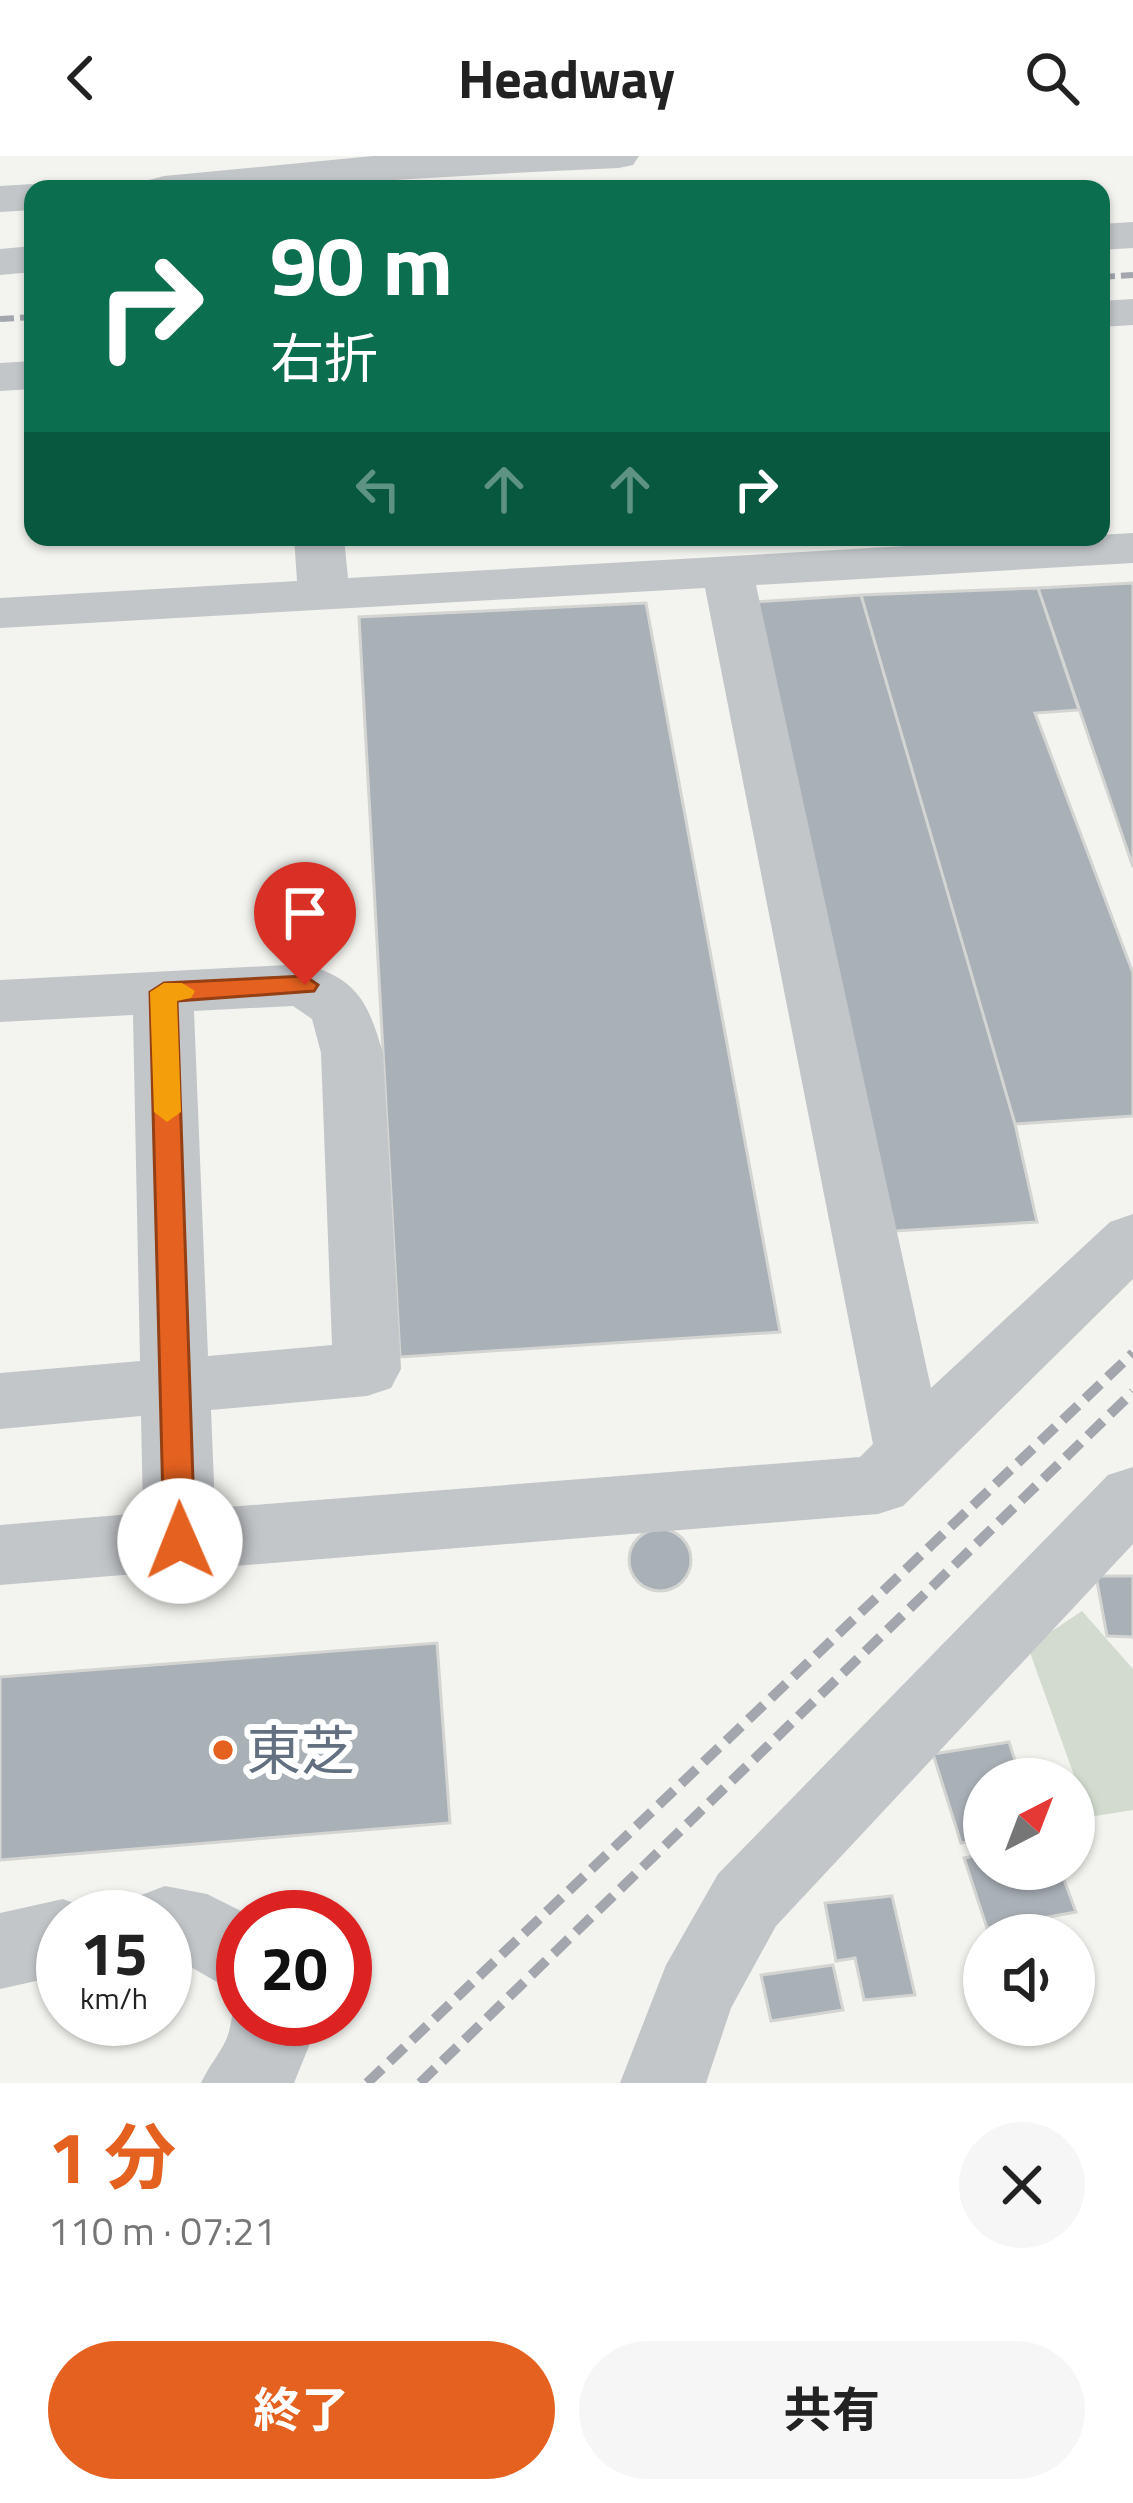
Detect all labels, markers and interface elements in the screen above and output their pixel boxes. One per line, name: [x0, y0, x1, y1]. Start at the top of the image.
text: Headway: [458, 37, 675, 119]
icon: back: [48, 45, 114, 111]
icon: search: [1019, 45, 1085, 111]
text: 90 m: [270, 200, 453, 328]
icon: right: [72, 228, 228, 384]
text: 右折: [270, 317, 378, 399]
icon: left: [345, 456, 411, 522]
icon: ahead: [471, 456, 537, 522]
icon: ahead: [597, 456, 663, 522]
icon: right: [723, 456, 789, 522]
pin: [254, 862, 356, 985]
icon: arrive: [272, 880, 338, 946]
position arrow: [117, 1478, 243, 1604]
place label: 東芝: [247, 1709, 355, 1791]
marker: 東芝: [210, 1737, 236, 1763]
north arrow: [963, 1758, 1095, 1890]
map controls: [963, 1758, 1095, 2046]
speed limit sign: 20: [216, 1890, 372, 2046]
text: 15: [80, 1907, 148, 1998]
button: sound: [963, 1914, 1095, 2046]
text: km/h: [80, 1975, 148, 2021]
text: 1 分: [48, 2101, 176, 2211]
button: close: [959, 2122, 1085, 2248]
text: 110 m · 07:21: [48, 2201, 276, 2260]
button: 終了: [48, 2341, 555, 2479]
button: 共有: [579, 2341, 1085, 2479]

